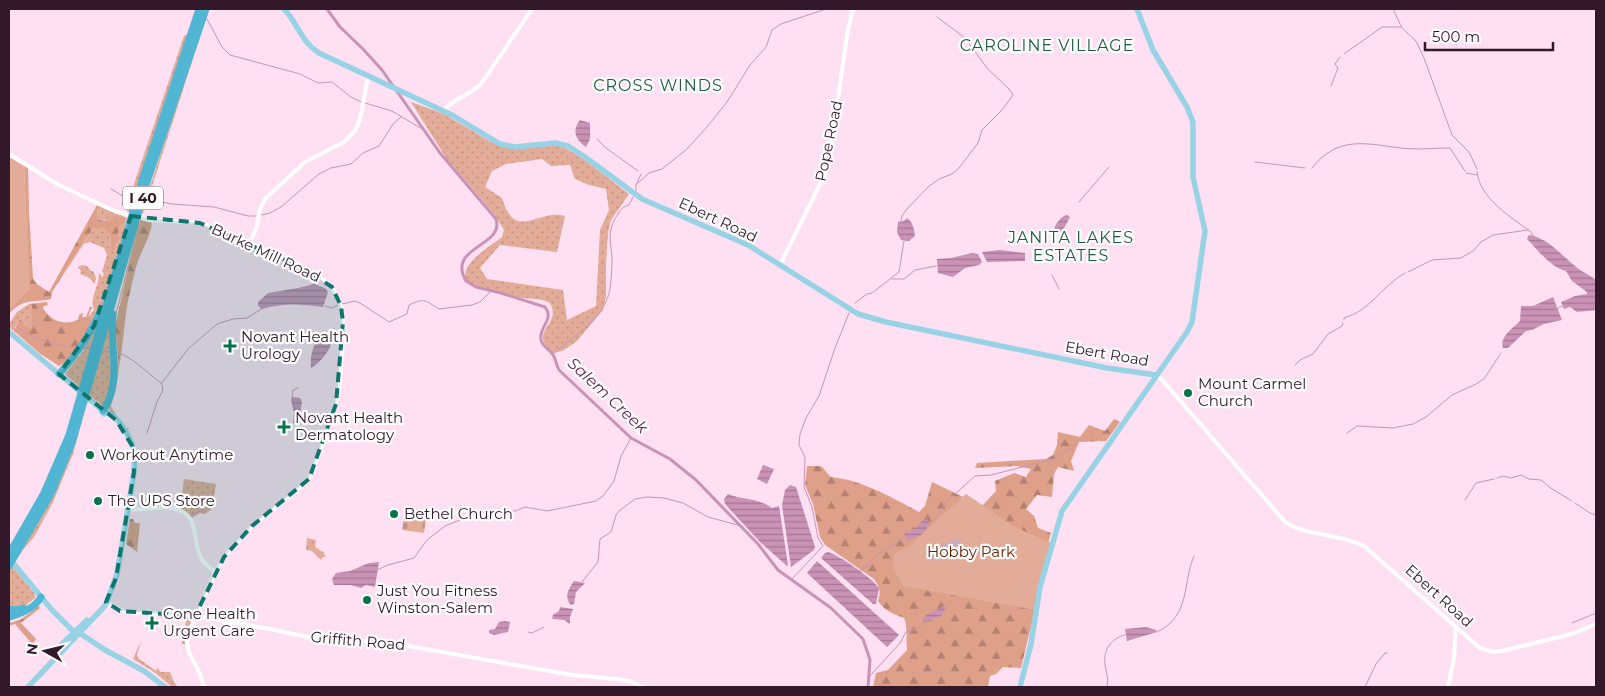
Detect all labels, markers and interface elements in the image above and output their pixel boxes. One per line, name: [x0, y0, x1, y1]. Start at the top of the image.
scale bar: [1425, 20, 1552, 52]
text: 500 m: [1432, 27, 1480, 46]
district label: CAROLINE VILLAGE: [960, 36, 1134, 55]
district label: CROSS WINDS: [593, 76, 723, 95]
street label: Pope Road: [811, 99, 846, 183]
road number: I 40: [123, 187, 163, 210]
street label: Ebert Road: [676, 193, 761, 246]
street label: Burke Mill Road: [208, 219, 324, 286]
district label: JANITA LAKES ESTATES: [1007, 228, 1134, 265]
place label: Novant Health Urology: [241, 327, 349, 363]
street label: Ebert Road: [1064, 337, 1150, 370]
marker: Novant Health Urology: [223, 339, 237, 353]
water label: Salem Creek: [564, 354, 653, 438]
place label: Mount Carmel Church: [1198, 374, 1306, 410]
marker: Mount Carmel Church: [1182, 387, 1194, 399]
place label: Novant Health Dermatology: [295, 408, 403, 444]
marker: Novant Health Dermatology: [277, 420, 291, 434]
place label: Workout Anytime: [100, 445, 233, 464]
marker: Workout Anytime: [84, 449, 96, 461]
place label: The UPS Store: [108, 491, 215, 510]
marker: The UPS Store: [92, 495, 104, 507]
place label: Bethel Church: [404, 504, 513, 523]
marker: Bethel Church: [388, 508, 400, 520]
park label: Hobby Park: [927, 542, 1015, 561]
street label: Ebert Road: [1401, 560, 1477, 631]
place label: Just You Fitness Winston-Salem: [376, 581, 497, 617]
marker: Just You Fitness Winston-Salem: [361, 594, 373, 606]
place label: Cone Health Urgent Care: [163, 604, 256, 640]
marker: Cone Health Urgent Care: [145, 616, 159, 630]
north arrow: [20, 626, 70, 676]
street label: Griffith Road: [310, 627, 406, 654]
text: N: [22, 642, 42, 656]

